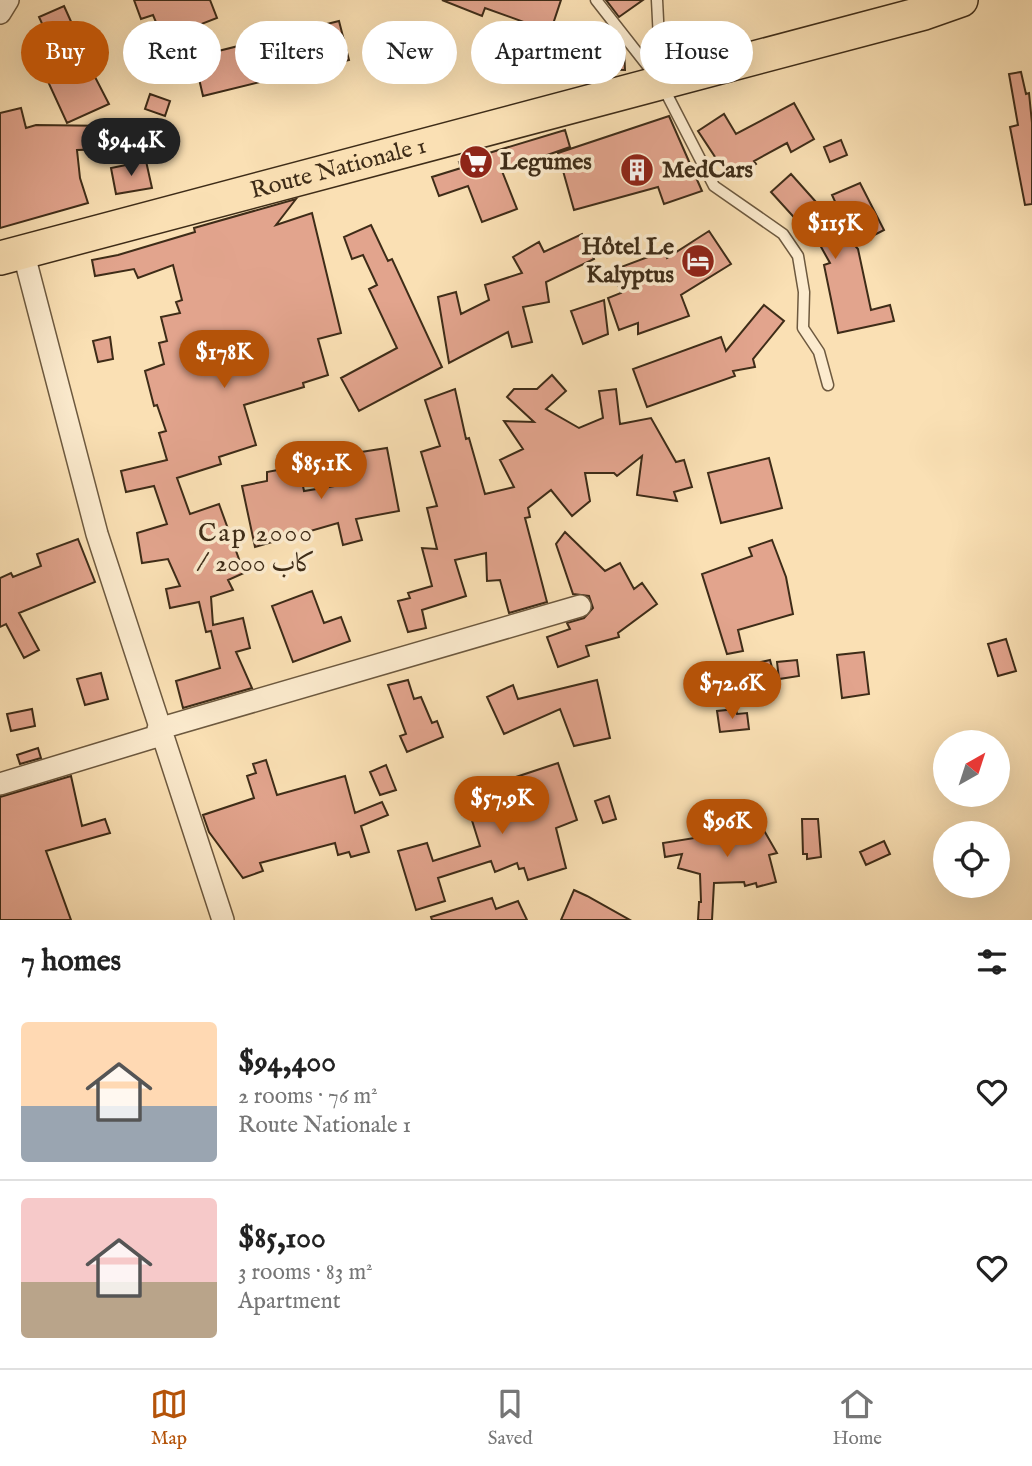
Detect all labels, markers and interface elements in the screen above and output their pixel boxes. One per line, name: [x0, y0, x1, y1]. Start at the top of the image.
chip: Buy: [21, 21, 109, 84]
chip: Rent: [123, 21, 221, 84]
chip: Filters: [235, 21, 348, 84]
chip: New: [362, 21, 457, 84]
chip: Apartment: [471, 21, 626, 84]
chip: House: [640, 21, 753, 84]
pin: $94.4K: [74, 118, 188, 178]
text: $94.4K: [97, 126, 165, 155]
street label: Route Nationale 1: [247, 130, 430, 206]
supermarket icon: Legumes: [457, 143, 495, 181]
place label: Legumes: [500, 147, 592, 178]
building icon: MedCars: [618, 151, 656, 189]
place label: MedCars: [662, 155, 754, 186]
pin: $115K: [786, 202, 884, 261]
text: $115K: [808, 209, 862, 238]
place label: Hôtel Le Kalyptus: [581, 232, 675, 291]
hotel icon: Hôtel Le Kalyptus: [679, 242, 717, 280]
pin: $178K: [175, 330, 273, 390]
text: $178K: [195, 338, 253, 367]
pin: $85.1K: [264, 442, 378, 501]
text: $85.1K: [291, 449, 351, 478]
district label: Cap 2000 / كاب 2000: [197, 517, 315, 580]
pin: $72.6K: [675, 662, 789, 721]
text: $72.6K: [699, 669, 765, 698]
north arrow: [933, 730, 1010, 807]
map controls: [933, 730, 1010, 898]
pin: $57.9K: [445, 776, 559, 836]
text: $57.9K: [470, 784, 534, 813]
pin: $96K: [686, 800, 768, 859]
text: $96K: [702, 807, 752, 836]
button: locate: [933, 821, 1010, 898]
text: 7 homes: [21, 943, 121, 981]
icon: filters: [973, 943, 1011, 981]
text: $94,400: [238, 1044, 336, 1082]
icon: home: [77, 1050, 161, 1134]
icon: heart: [973, 1073, 1011, 1111]
text: 2 rooms · 76 m²: [238, 1082, 378, 1111]
text: Route Nationale 1: [238, 1111, 411, 1140]
text: $85,100: [238, 1220, 326, 1258]
icon: home: [77, 1226, 161, 1310]
icon: heart: [973, 1249, 1011, 1287]
text: 3 rooms · 83 m²: [238, 1258, 373, 1287]
text: Apartment: [238, 1287, 341, 1316]
tab: Map: [150, 1385, 188, 1451]
tab: Saved: [488, 1385, 533, 1451]
tab: Home: [832, 1385, 882, 1451]

